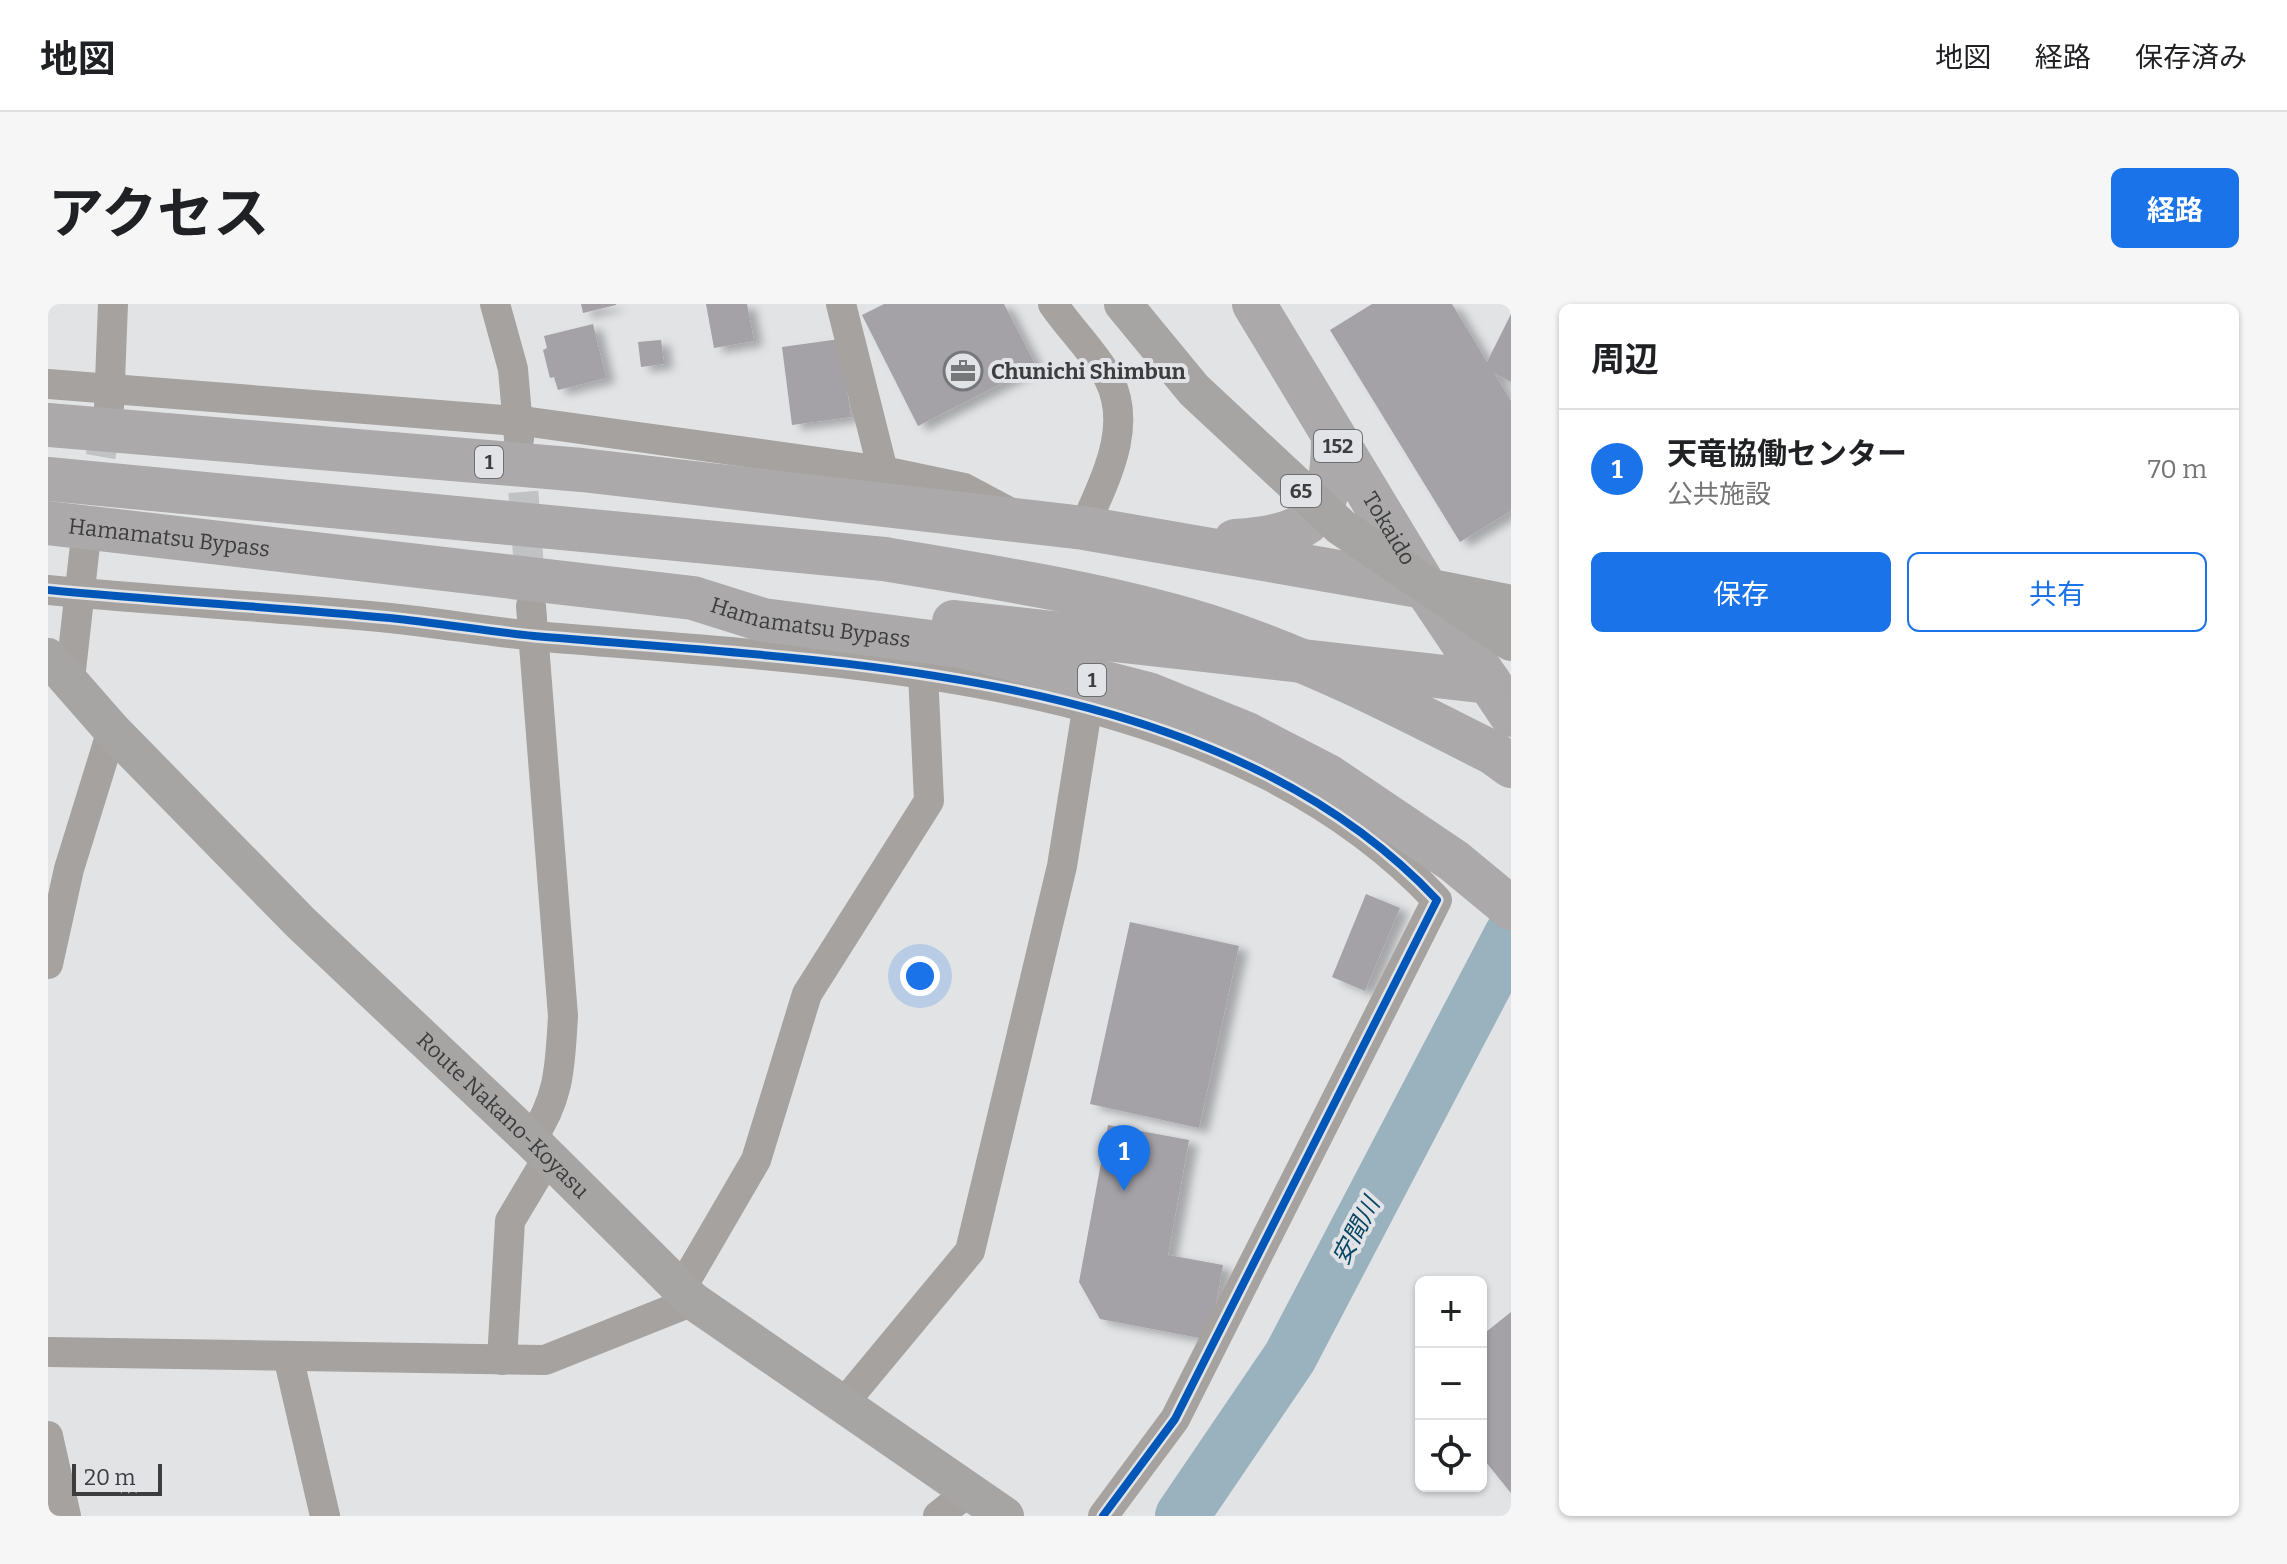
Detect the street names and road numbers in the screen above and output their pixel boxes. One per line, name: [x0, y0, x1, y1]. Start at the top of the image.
road number: 152: [1314, 430, 1362, 462]
road number: 1: [475, 446, 503, 478]
road number: 65: [1281, 475, 1321, 507]
street label: Tokaido: [1357, 487, 1421, 570]
street label: Hamamatsu Bypass: [67, 512, 271, 563]
street label: Hamamatsu Bypass: [707, 591, 912, 653]
road number: 1: [1078, 664, 1106, 696]
street label: Route Nakano-Koyasu: [411, 1026, 595, 1204]

